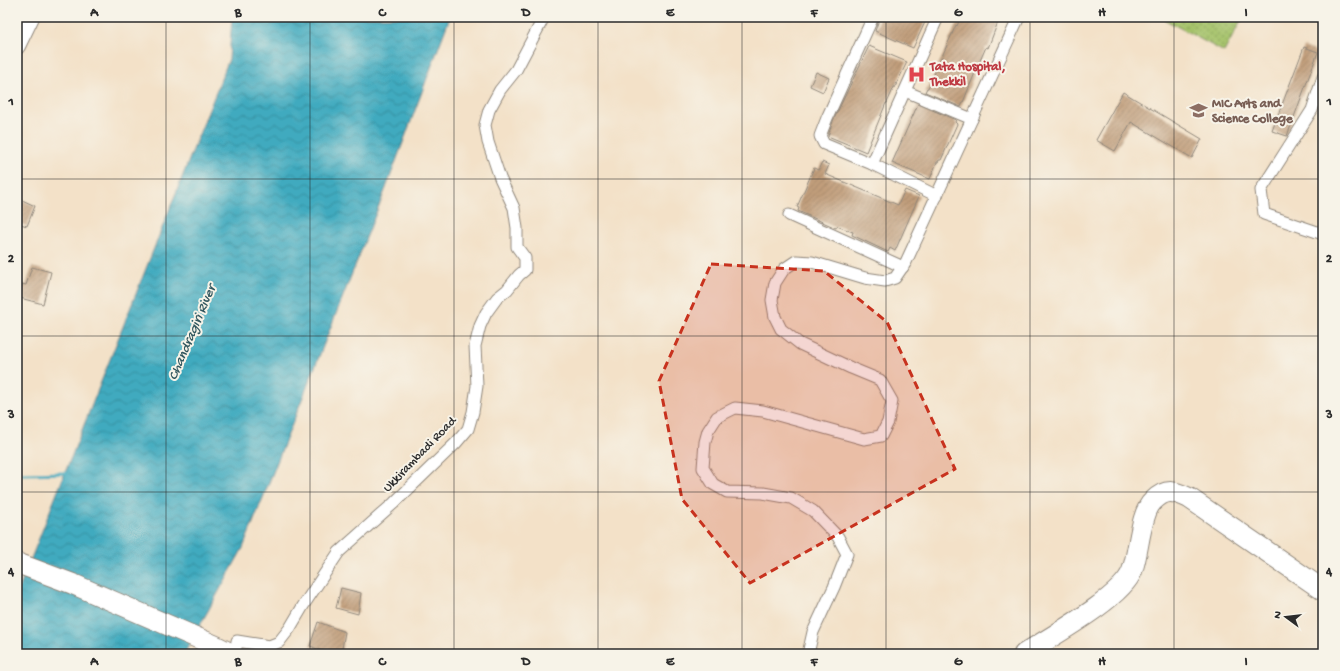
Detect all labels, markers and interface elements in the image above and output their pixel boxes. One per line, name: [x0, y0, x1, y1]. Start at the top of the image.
text: A: [89, 6, 99, 21]
text: B: [234, 6, 243, 21]
text: C: [377, 6, 387, 21]
text: D: [521, 6, 531, 21]
text: E: [666, 6, 675, 21]
text: F: [810, 6, 819, 21]
text: G: [954, 6, 963, 21]
text: H: [1098, 6, 1106, 21]
text: I: [1244, 6, 1248, 21]
place label: Tata Hospital, Thekkil: [929, 60, 1005, 90]
hospital icon: Tata Hospital, Thekkil: [907, 64, 927, 84]
text: 1: [7, 95, 14, 110]
text: 1: [1325, 95, 1332, 110]
place label: MIC Arts and Science College: [1212, 97, 1294, 127]
school or university icon: MIC Arts and Science College: [1189, 101, 1209, 121]
text: 2: [8, 252, 15, 267]
text: 2: [1326, 252, 1333, 267]
water label: Chandragiri River: [165, 280, 222, 383]
text: 3: [7, 408, 15, 423]
text: 3: [1325, 408, 1333, 423]
street label: Ukkirambadi Road: [380, 413, 461, 496]
text: 4: [7, 565, 15, 580]
text: 4: [1325, 565, 1333, 580]
north arrow: [1266, 597, 1306, 637]
text: N: [1272, 610, 1285, 620]
text: A: [89, 655, 99, 670]
text: B: [234, 655, 243, 670]
text: C: [377, 655, 387, 670]
text: D: [521, 655, 531, 670]
text: E: [666, 655, 675, 670]
text: F: [810, 655, 819, 670]
text: G: [954, 655, 963, 670]
text: H: [1098, 655, 1106, 670]
text: I: [1244, 655, 1248, 670]

